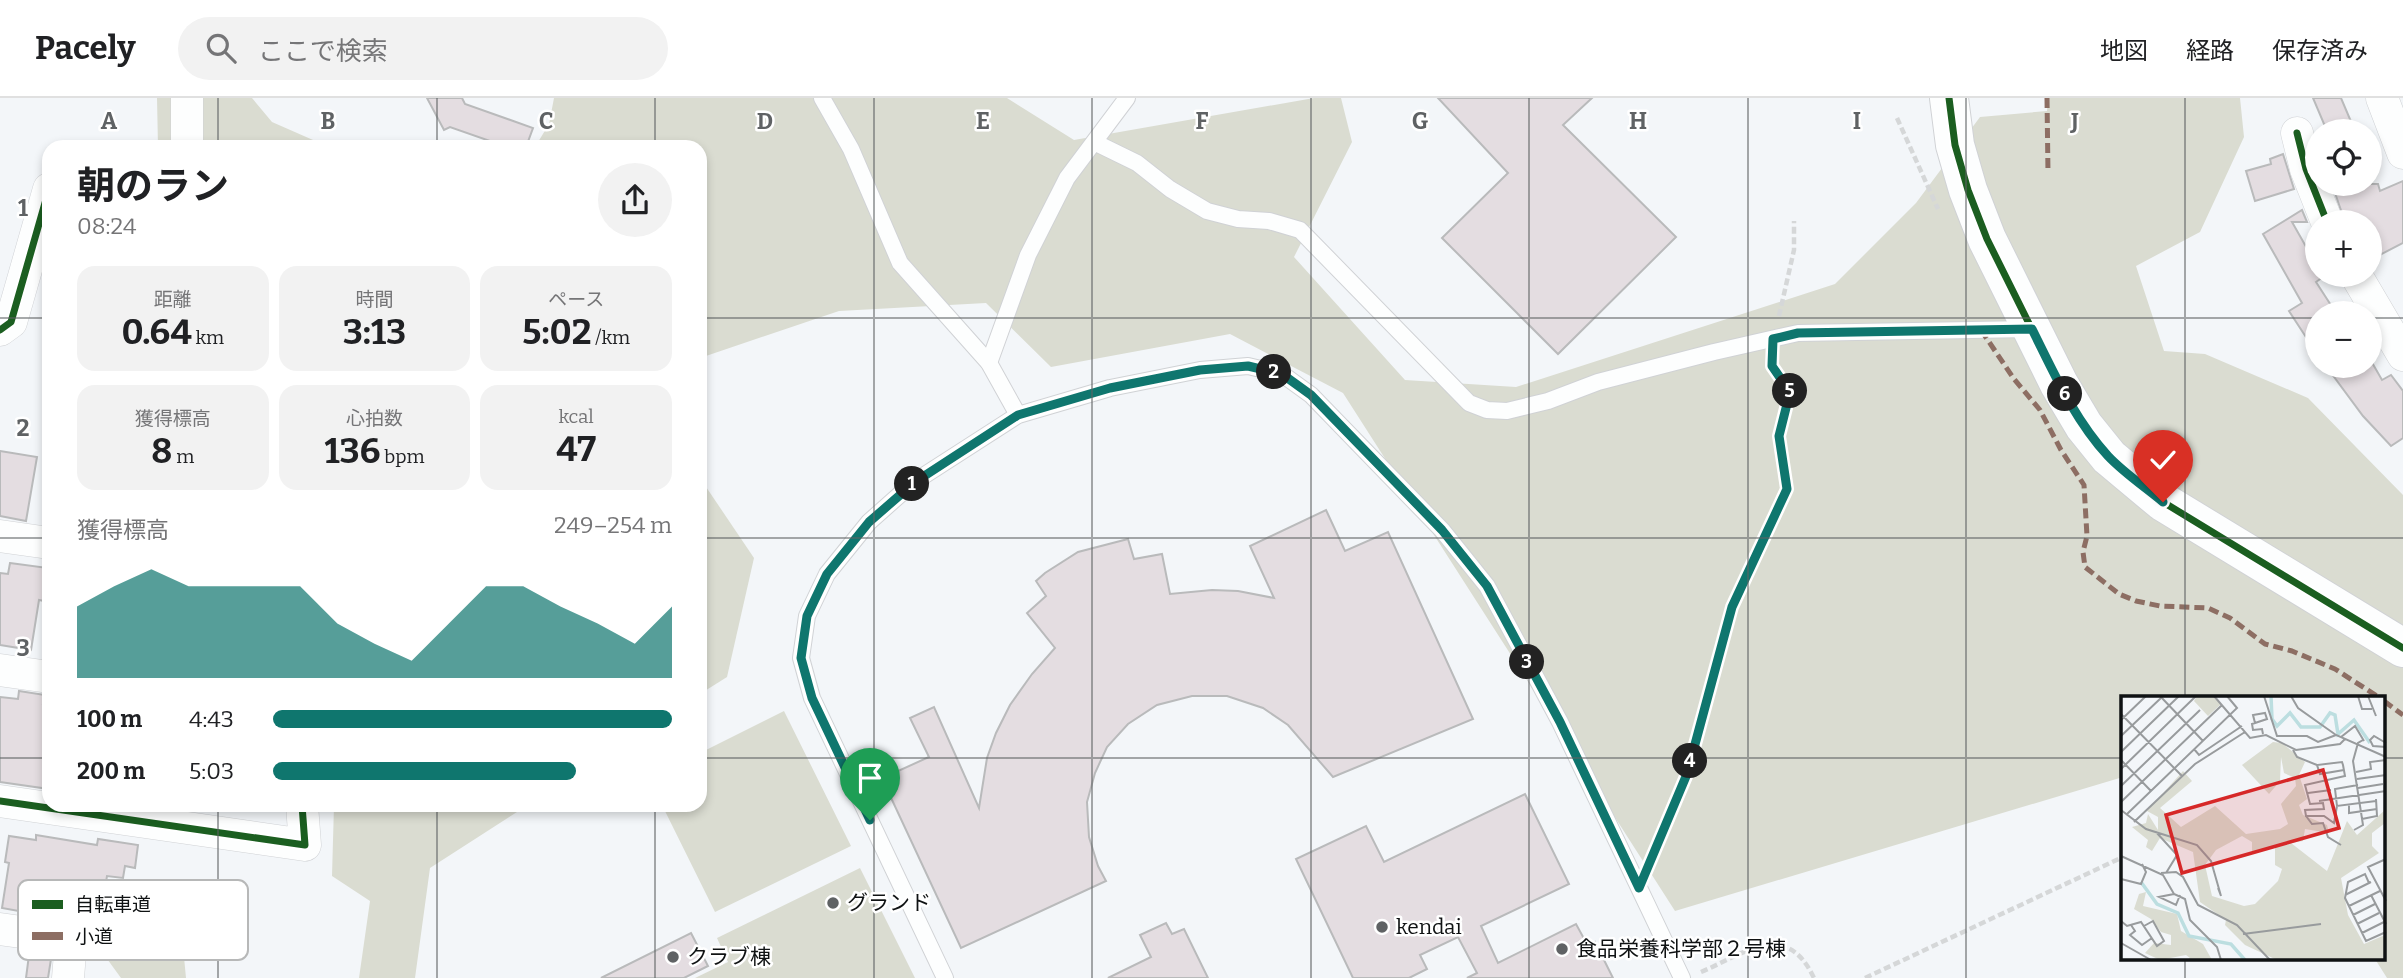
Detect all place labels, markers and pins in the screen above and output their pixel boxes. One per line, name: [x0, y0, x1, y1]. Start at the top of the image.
pin: 2: [1256, 354, 1292, 390]
pin: 5: [1772, 374, 1808, 408]
pin: 6: [2048, 376, 2082, 412]
pin: [2133, 430, 2193, 502]
pin: 1: [894, 466, 930, 502]
pin: 3: [1510, 644, 1544, 680]
pin: 4: [1672, 744, 1708, 778]
pin: [840, 748, 900, 820]
place label: グランド: [847, 890, 931, 916]
marker: グランド: [825, 895, 841, 911]
place label: kendai: [1396, 914, 1462, 940]
marker: kendai: [1374, 919, 1390, 935]
place label: 食品栄養科学部２号棟: [1576, 936, 1786, 962]
marker: 食品栄養科学部２号棟: [1554, 941, 1570, 957]
place label: クラブ棟: [687, 944, 771, 970]
marker: クラブ棟: [665, 949, 681, 965]

